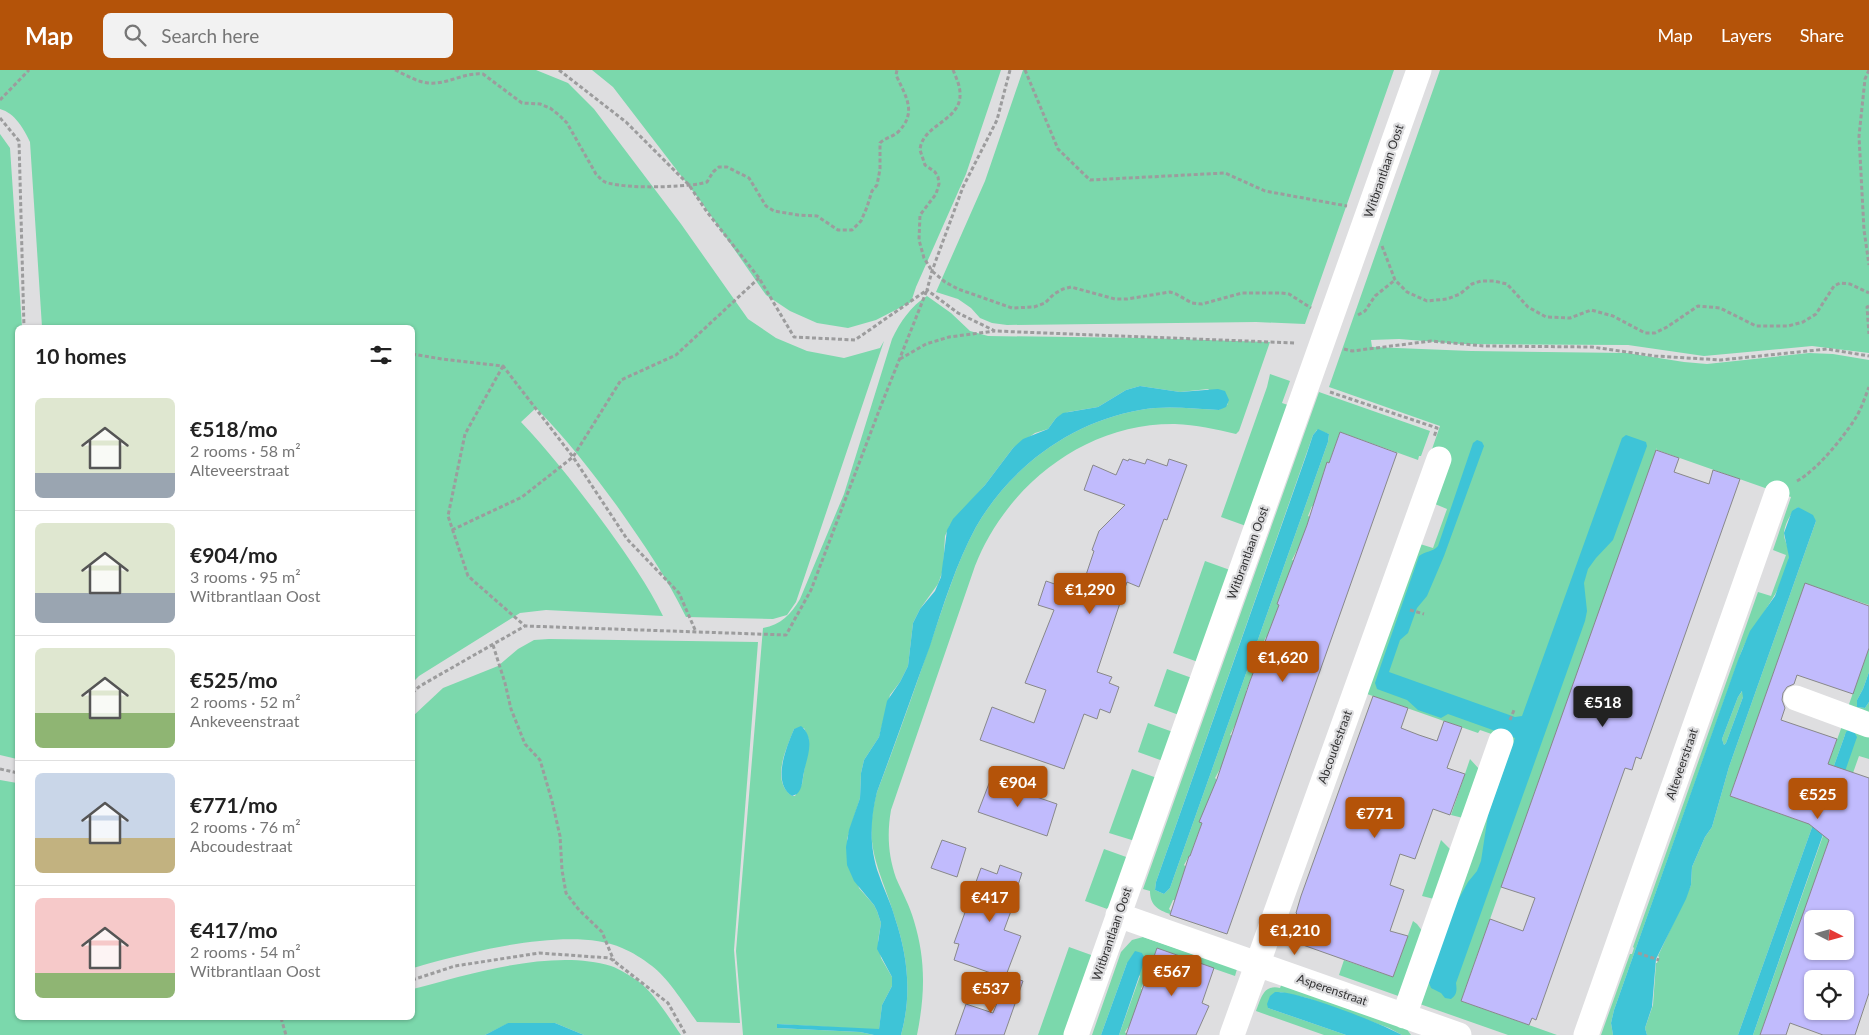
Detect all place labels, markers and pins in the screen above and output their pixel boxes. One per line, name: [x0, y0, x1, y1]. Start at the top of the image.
pin: €1,290: [1049, 572, 1131, 615]
pin: €1,620: [1242, 640, 1324, 683]
pin: €518: [1573, 686, 1633, 728]
pin: €904: [988, 766, 1048, 808]
pin: €525: [1788, 778, 1848, 820]
pin: €771: [1345, 796, 1405, 839]
pin: €417: [960, 880, 1020, 923]
pin: €1,210: [1254, 914, 1336, 956]
pin: €567: [1142, 954, 1202, 997]
pin: €537: [961, 972, 1021, 1014]

